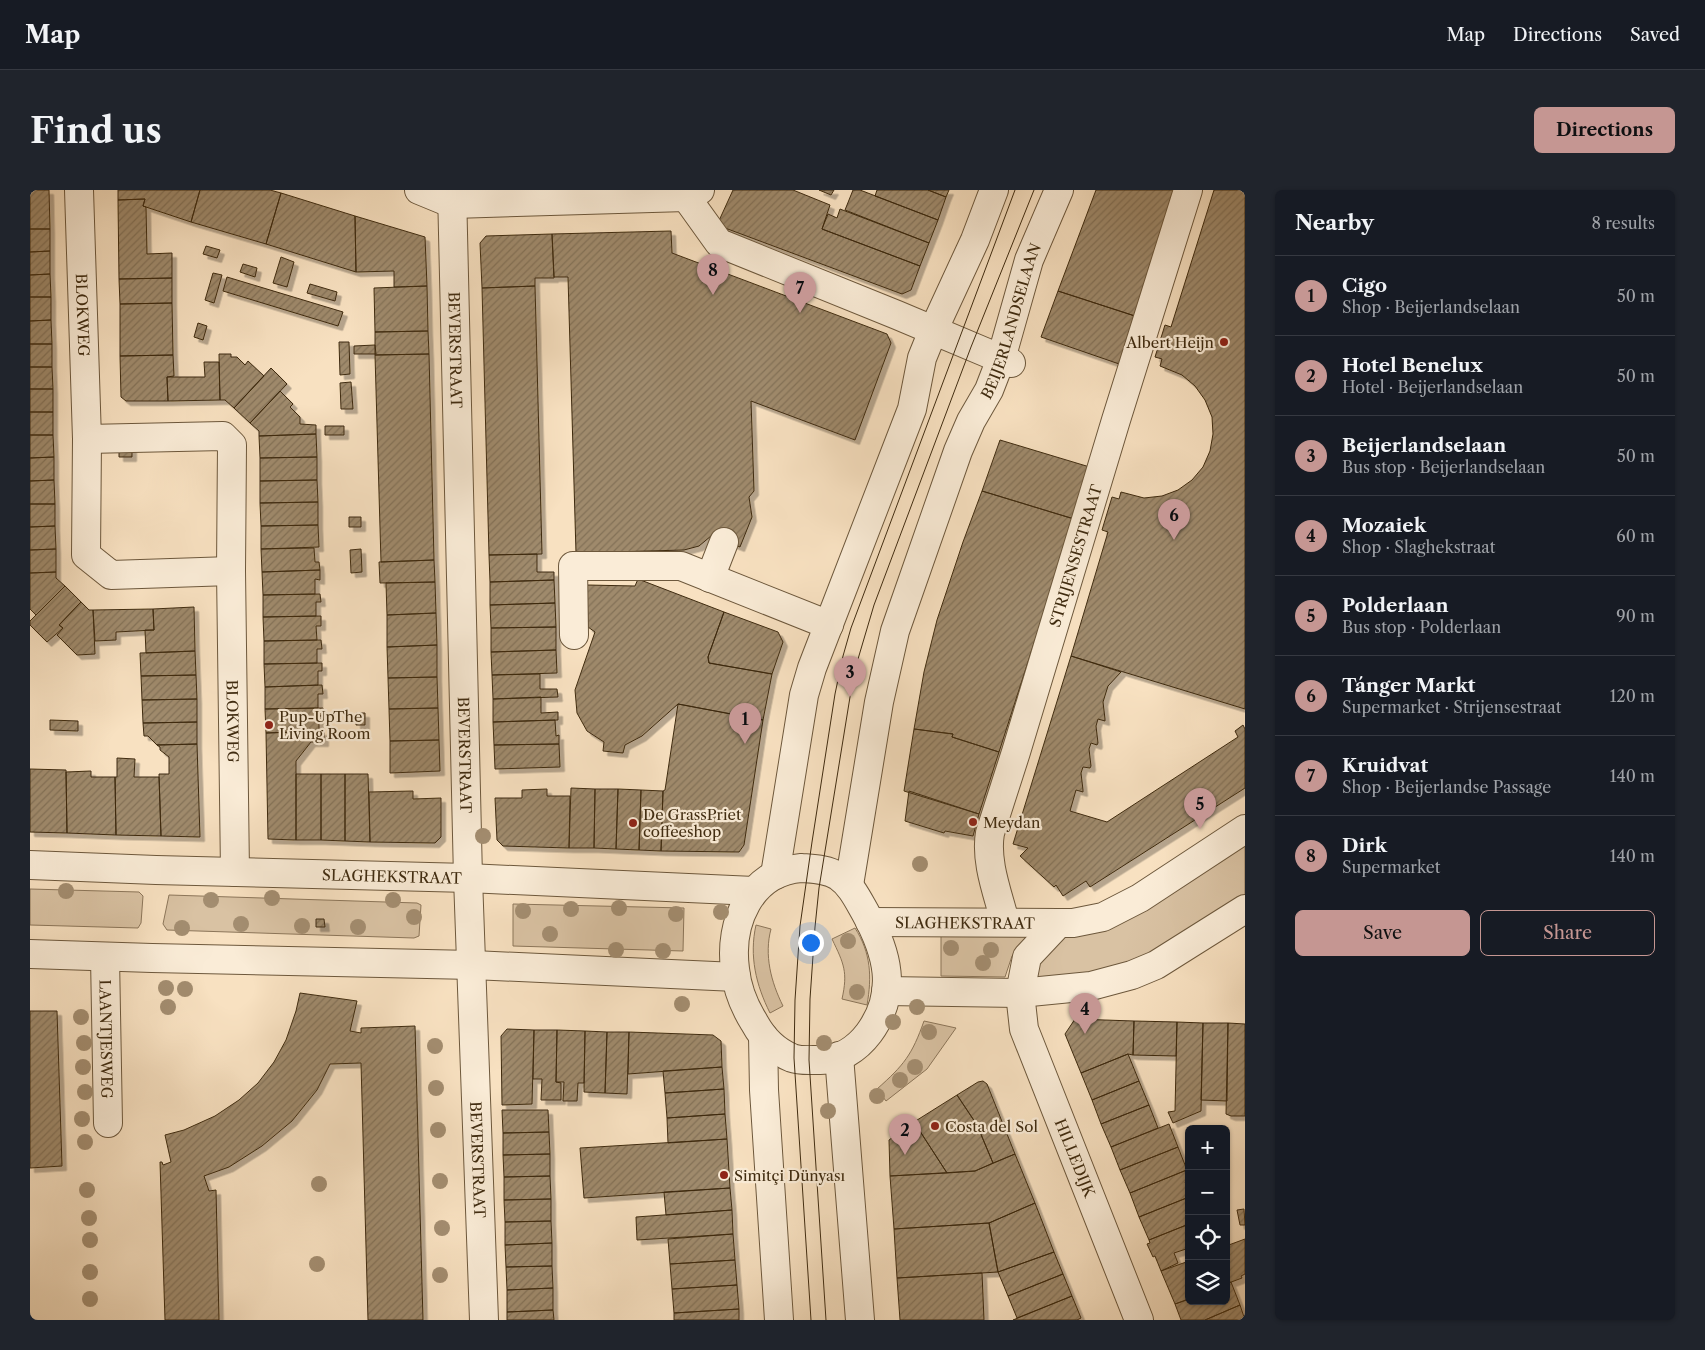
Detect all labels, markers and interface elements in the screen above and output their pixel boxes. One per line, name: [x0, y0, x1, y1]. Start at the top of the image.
text: Map: [25, 20, 80, 49]
text: Map: [1446, 24, 1485, 46]
text: Directions: [1513, 24, 1602, 46]
text: Saved: [1630, 24, 1680, 46]
button: Directions: [1534, 107, 1675, 153]
text: Find us: [30, 109, 162, 152]
text: Nearby: [1295, 210, 1374, 235]
text: 8 results: [1592, 213, 1655, 233]
street label: BEIJERLANDSELAAN: [976, 240, 1045, 402]
pin: 8: [697, 254, 729, 295]
pin: 7: [784, 272, 816, 313]
street label: BLOKWEG: [72, 273, 94, 357]
text: Cigo: [1342, 274, 1387, 297]
text: 1: [1307, 286, 1315, 306]
text: 50 m: [1617, 286, 1655, 306]
street label: BEVERSTRAAT: [445, 292, 467, 409]
text: Shop · Beijerlandselaan: [1342, 297, 1520, 317]
place label: Albert Heijn: [1125, 333, 1215, 352]
marker: Albert Heijn: [1218, 336, 1230, 348]
text: Hotel Benelux: [1342, 354, 1483, 377]
text: 2: [1306, 366, 1316, 386]
text: 50 m: [1617, 366, 1655, 386]
text: Hotel · Beijerlandselaan: [1342, 377, 1523, 397]
text: Beijerlandselaan: [1342, 434, 1506, 457]
text: 3: [1306, 446, 1316, 466]
text: 50 m: [1617, 446, 1655, 466]
text: Bus stop · Beijerlandselaan: [1342, 457, 1545, 477]
street label: STRIJENSESTRAAT: [1045, 481, 1106, 629]
pin: 6: [1158, 499, 1190, 540]
text: Mozaiek: [1342, 514, 1426, 537]
text: 4: [1306, 526, 1316, 546]
text: 60 m: [1616, 526, 1655, 546]
text: Shop · Slaghekstraat: [1342, 537, 1495, 557]
text: Polderlaan: [1342, 594, 1448, 617]
text: 5: [1307, 606, 1315, 626]
text: 90 m: [1616, 606, 1655, 626]
text: Bus stop · Polderlaan: [1342, 617, 1501, 637]
pin: 3: [834, 656, 866, 697]
text: Tánger Markt: [1342, 674, 1475, 697]
street label: BLOKWEG: [223, 680, 243, 763]
text: 6: [1306, 686, 1316, 706]
text: 120 m: [1610, 686, 1655, 706]
street label: BEVERSTRAAT: [454, 696, 476, 814]
text: Supermarket · Strijensestraat: [1342, 697, 1561, 717]
pin: 1: [729, 703, 761, 744]
place label: Pup-UpThe Living Room: [279, 707, 370, 743]
marker: Pup-UpThe Living Room: [263, 719, 275, 731]
text: Kruidvat: [1342, 754, 1428, 777]
text: 7: [1307, 766, 1315, 786]
text: 140 m: [1610, 766, 1655, 786]
text: Shop · Beijerlandse Passage: [1342, 777, 1551, 797]
pin: 5: [1184, 788, 1216, 829]
place label: De GrassPriet coffeeshop: [643, 805, 742, 841]
place label: Meydan: [983, 813, 1041, 832]
marker: Meydan: [967, 816, 979, 828]
marker: De GrassPriet coffeeshop: [627, 817, 639, 829]
text: Dirk: [1342, 834, 1387, 857]
text: 8: [1306, 846, 1316, 866]
text: 140 m: [1610, 846, 1655, 866]
text: Supermarket: [1342, 857, 1440, 877]
street label: SLAGHEKSTRAAT: [322, 865, 463, 887]
button: Save: [1295, 910, 1470, 956]
button: Share: [1480, 910, 1655, 956]
street label: SLAGHEKSTRAAT: [895, 913, 1036, 932]
your location: [798, 930, 824, 956]
street label: LAANTJESWEG: [96, 979, 117, 1099]
pin: 4: [1069, 993, 1101, 1034]
street label: BEVERSTRAAT: [467, 1101, 490, 1219]
pin: 2: [889, 1114, 921, 1155]
street label: HILLEDIJK: [1051, 1116, 1100, 1201]
place label: Costa del Sol: [945, 1117, 1038, 1136]
marker: Costa del Sol: [929, 1120, 941, 1132]
map controls: [1185, 1125, 1230, 1305]
button: +: [1185, 1125, 1230, 1170]
place label: Simitçi Dünyası: [734, 1166, 846, 1185]
marker: Simitçi Dünyası: [718, 1169, 730, 1181]
button: −: [1185, 1170, 1230, 1215]
button: locate: [1185, 1215, 1230, 1260]
button: layers: [1185, 1260, 1230, 1305]

